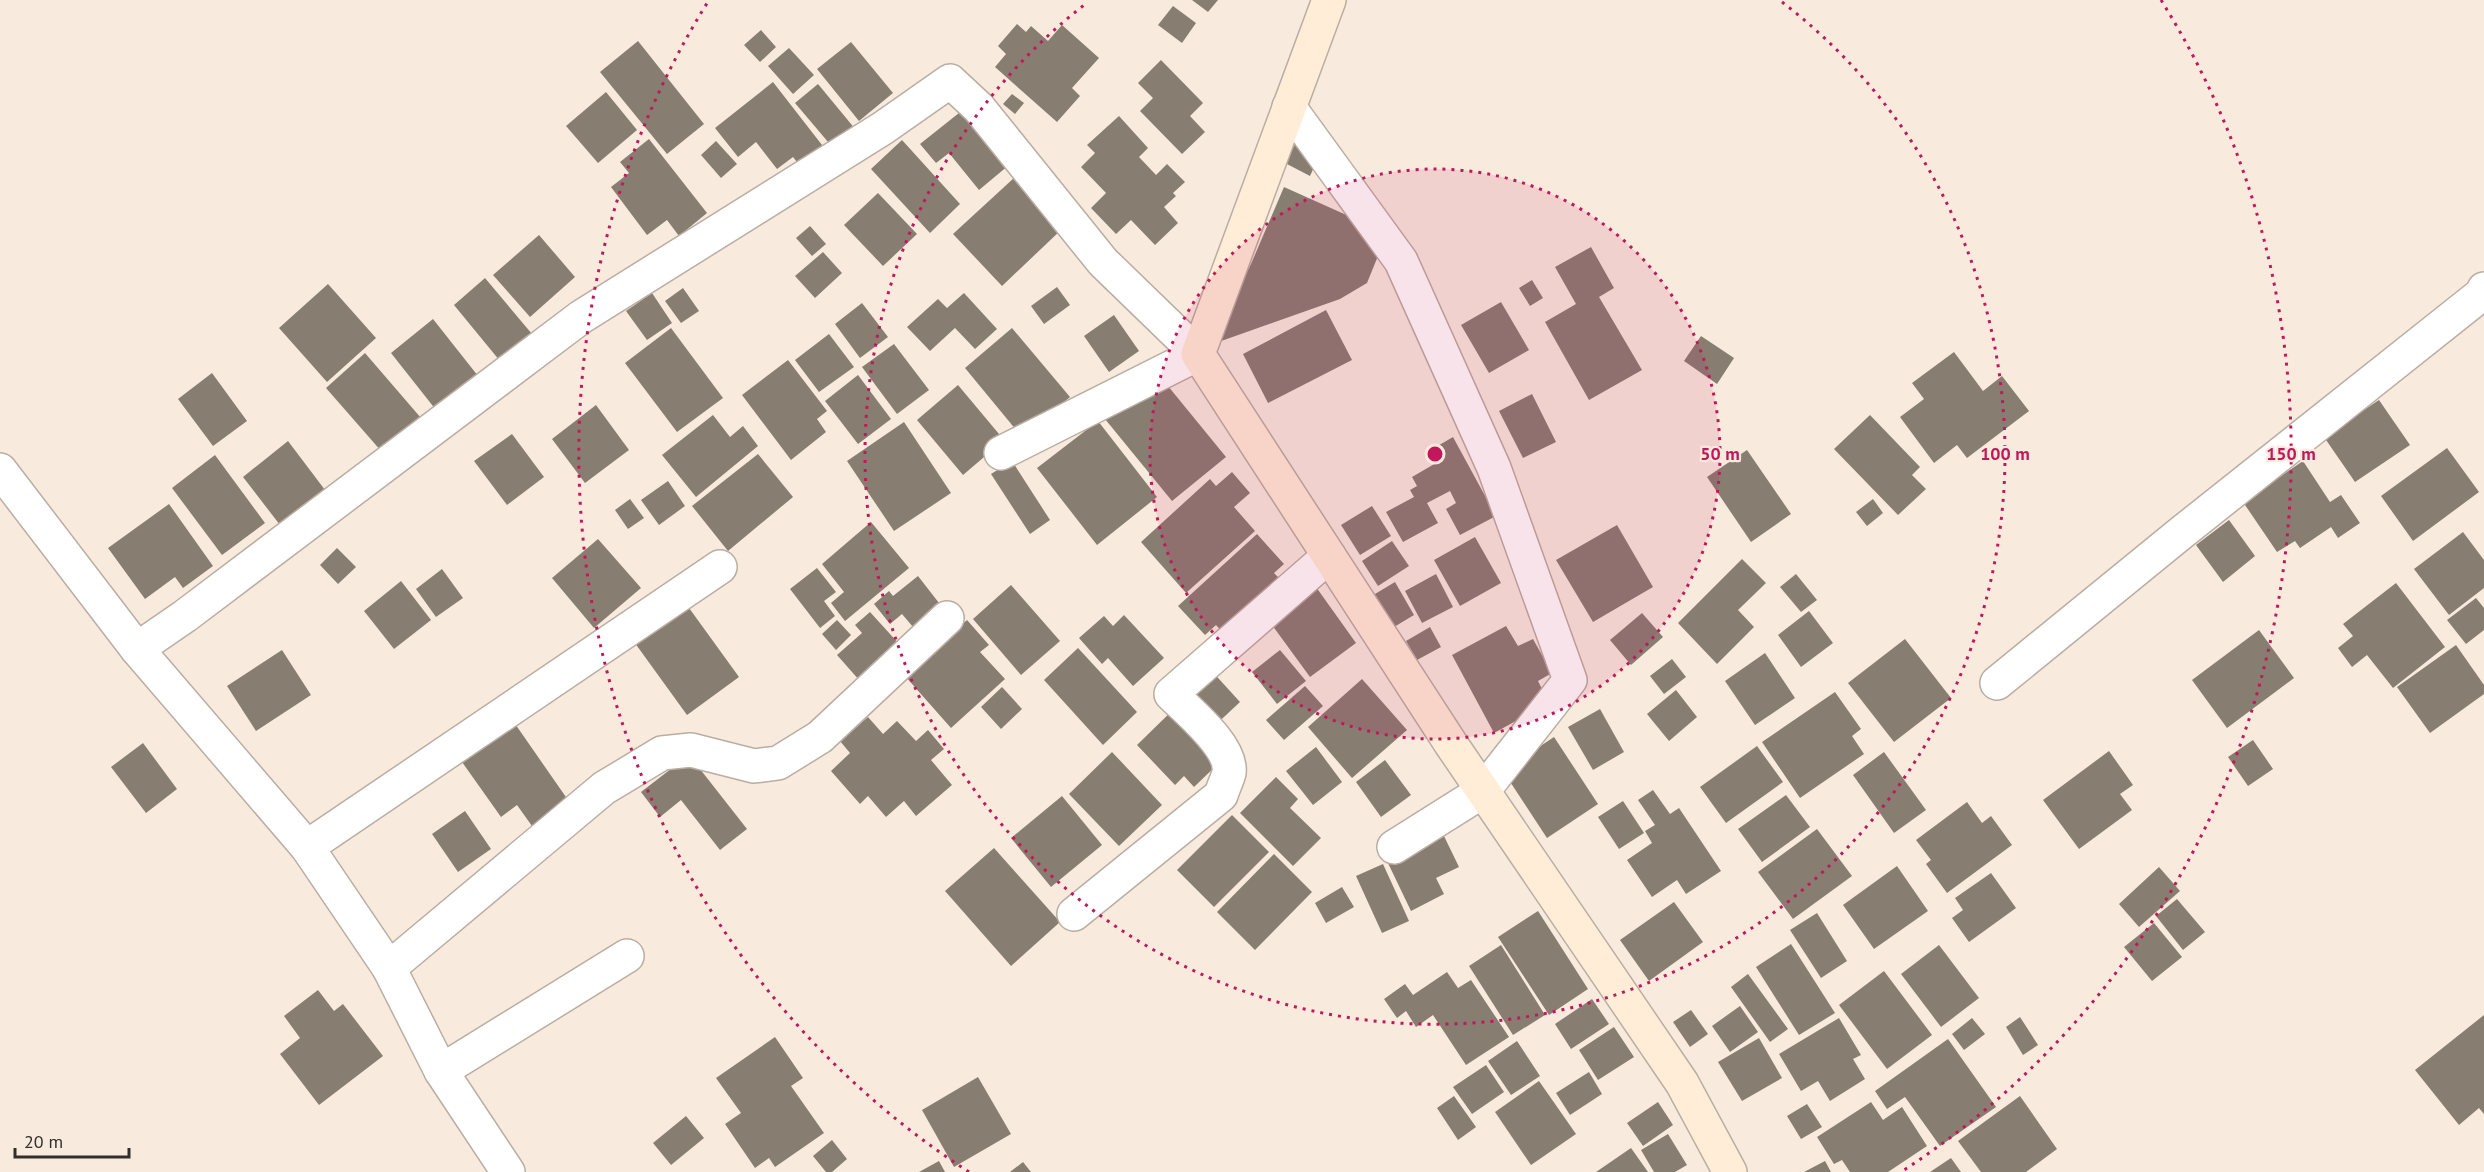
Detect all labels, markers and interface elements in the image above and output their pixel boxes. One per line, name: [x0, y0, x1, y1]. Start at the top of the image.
text: 50 m: [1700, 442, 1740, 465]
text: 100 m: [1980, 442, 2030, 465]
text: 150 m: [2266, 442, 2316, 465]
centre of rings: [1425, 444, 1445, 464]
scale bar: [15, 1121, 129, 1159]
text: 20 m: [24, 1130, 63, 1153]

